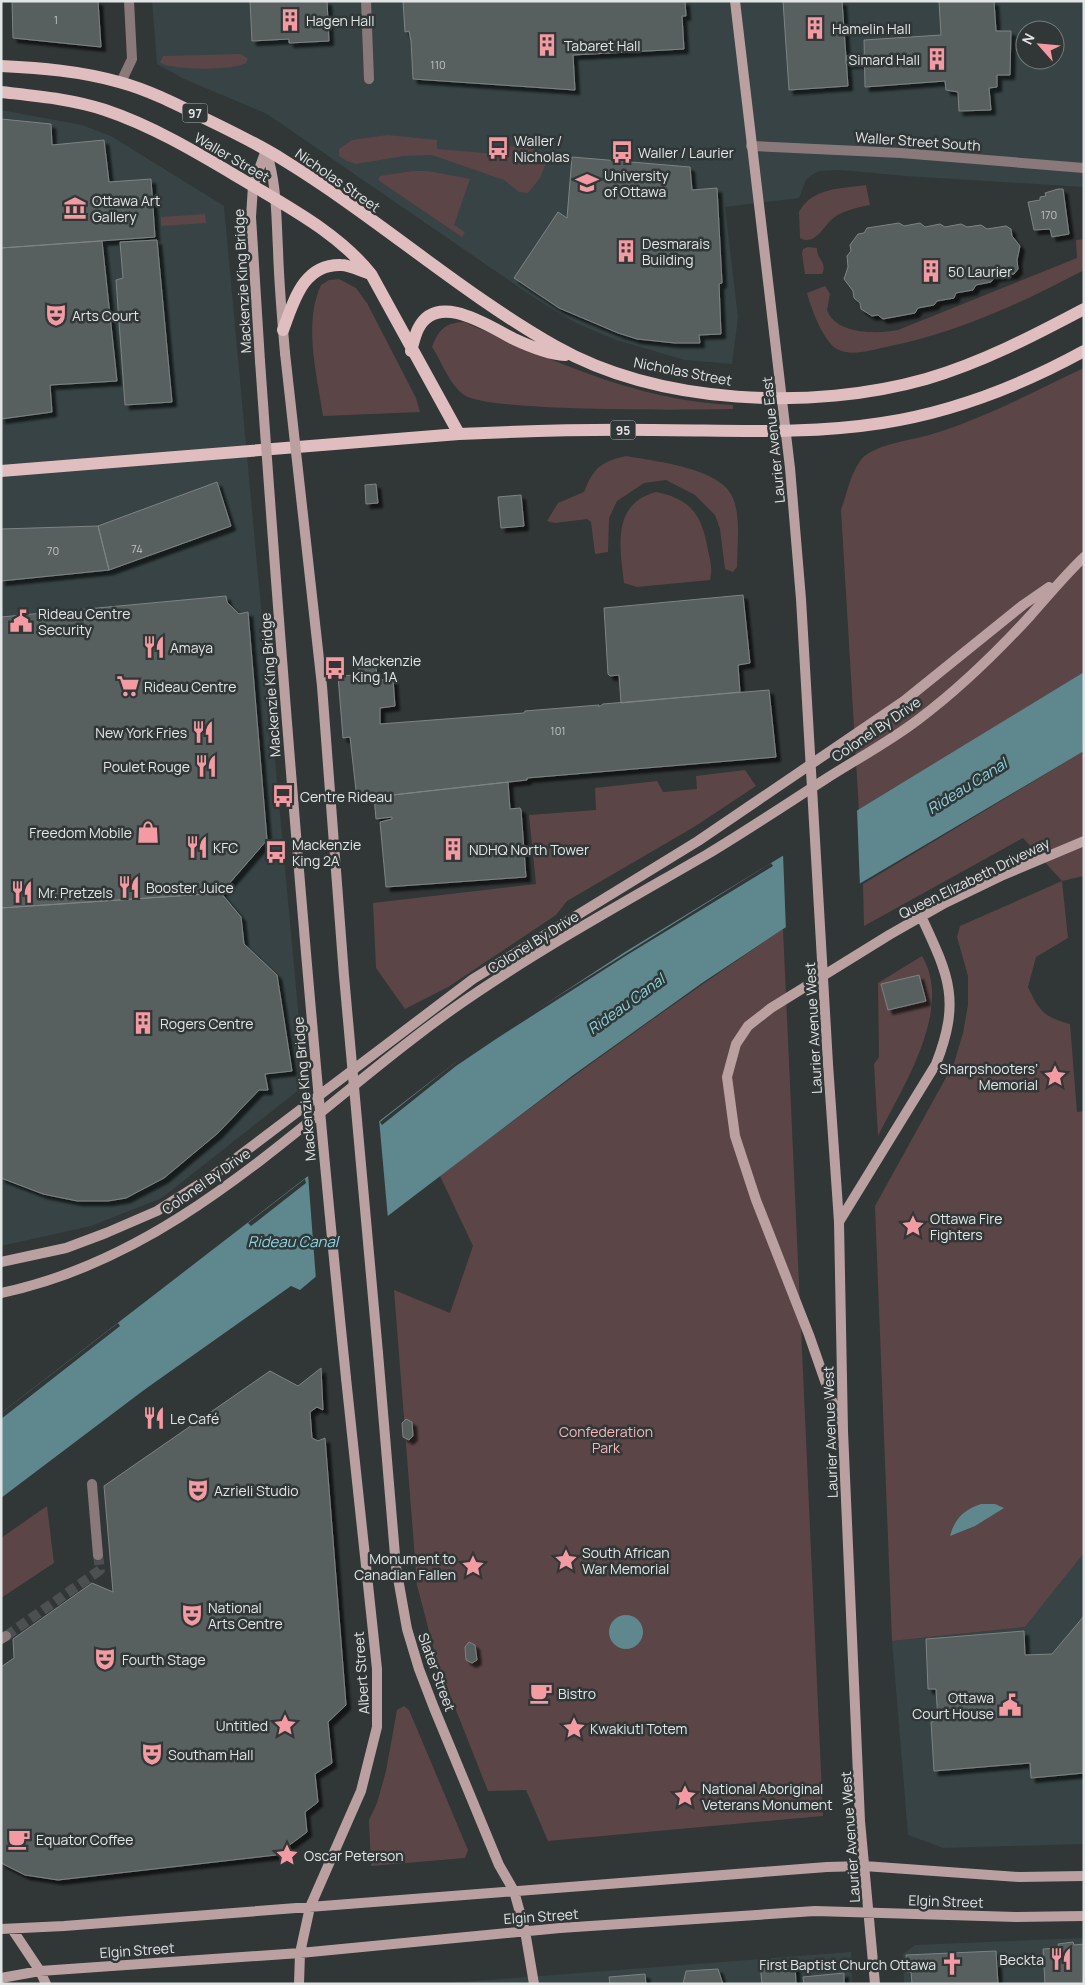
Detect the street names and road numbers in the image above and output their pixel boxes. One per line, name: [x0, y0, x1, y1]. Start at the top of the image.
road number: 97: [182, 104, 208, 122]
street label: Waller Street South: [855, 127, 981, 155]
street label: Waller Street: [191, 128, 273, 186]
street label: Nicholas Street: [292, 144, 385, 217]
street label: Mackenzie King Bridge: [229, 208, 255, 354]
street label: Nicholas Street: [632, 352, 734, 390]
street label: Laurier Avenue East: [757, 375, 789, 504]
road number: 95: [610, 420, 636, 440]
street label: Mackenzie King Bridge: [255, 612, 285, 758]
street label: Colonel By Drive: [828, 692, 924, 766]
street label: Queen Elizabeth Driveway: [895, 833, 1053, 923]
street label: Colonel By Drive: [484, 906, 582, 978]
street label: Laurier Avenue West: [800, 961, 826, 1094]
street label: Mackenzie King Bridge: [288, 1016, 320, 1162]
street label: Colonel By Drive: [158, 1143, 254, 1219]
street label: Laurier Avenue West: [818, 1365, 842, 1498]
street label: Albert Street: [349, 1630, 373, 1715]
street label: Slater Street: [414, 1630, 460, 1714]
street label: Laurier Avenue West: [836, 1770, 864, 1903]
street label: Elgin Street: [908, 1890, 984, 1912]
street label: Elgin Street: [503, 1904, 579, 1928]
street label: Elgin Street: [99, 1938, 175, 1962]

